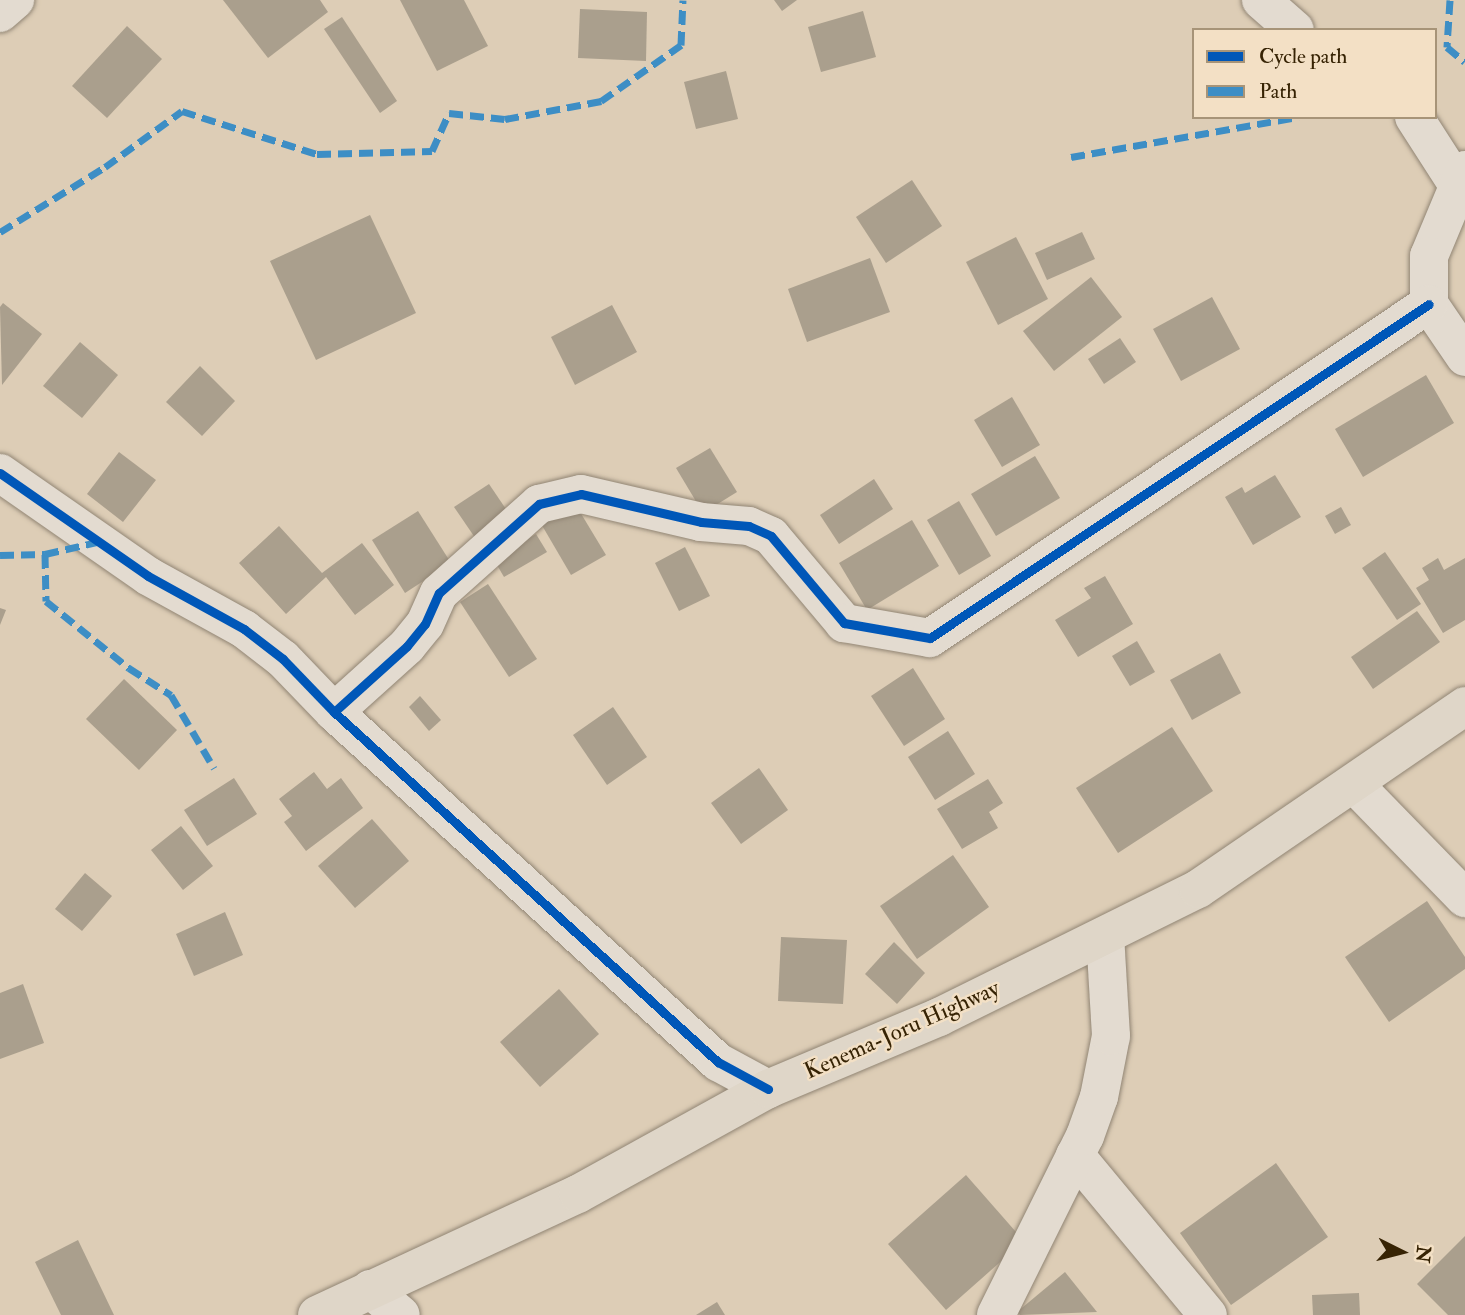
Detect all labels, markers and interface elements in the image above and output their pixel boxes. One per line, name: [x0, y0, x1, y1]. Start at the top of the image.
legend: [1192, 28, 1437, 119]
text: Cycle path: [1259, 43, 1347, 70]
text: Path: [1259, 78, 1297, 105]
street label: Kenema-Joru Highway: [800, 975, 1004, 1085]
north arrow: [1367, 1217, 1437, 1287]
text: N: [1410, 1244, 1436, 1264]

